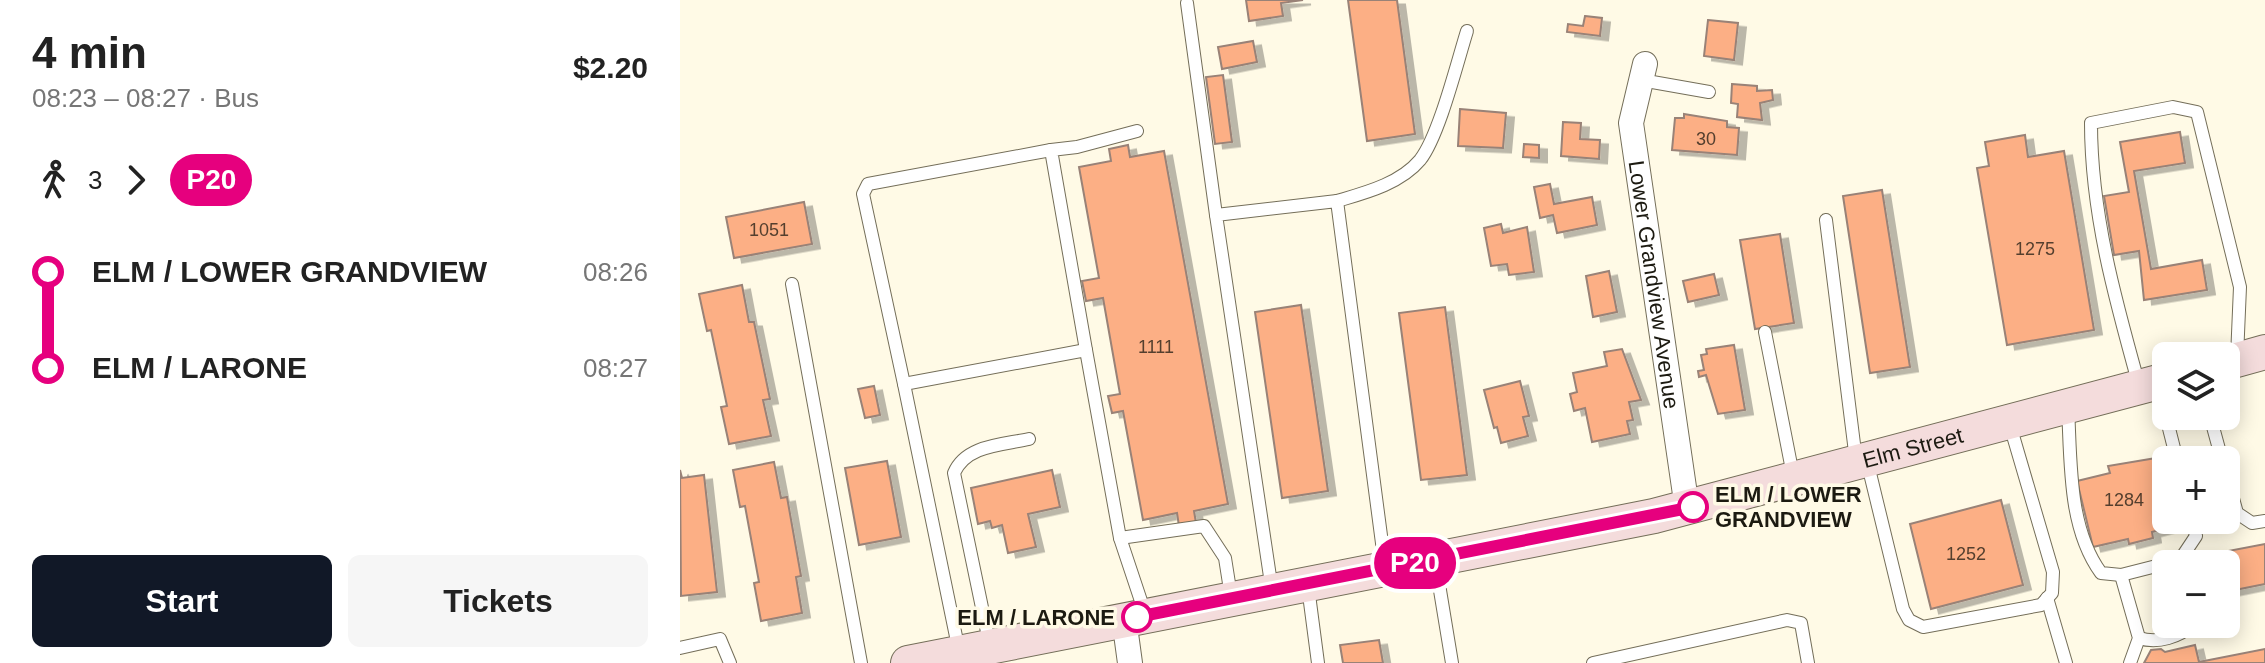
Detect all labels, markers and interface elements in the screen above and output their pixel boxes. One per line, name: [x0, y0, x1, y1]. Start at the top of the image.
text: 4 min: [32, 28, 147, 77]
text: $2.20: [573, 51, 648, 84]
text: 08:23 – 08:27 · Bus: [32, 83, 259, 113]
house number: 30: [1696, 129, 1716, 149]
icon: walk: [32, 158, 76, 202]
icon: forward: [114, 158, 158, 202]
street label: Lower Grandview Avenue: [1624, 159, 1684, 410]
text: P20: [186, 164, 236, 195]
text: 3: [88, 165, 102, 195]
house number: 1051: [749, 220, 789, 240]
house number: 1275: [2015, 239, 2055, 259]
text: ELM / LOWER GRANDVIEW: [92, 255, 487, 288]
text: 08:26: [583, 257, 648, 287]
house number: 1111: [1138, 337, 1174, 357]
map controls: [2152, 342, 2240, 638]
button: layers: [2152, 342, 2240, 430]
text: ELM / LARONE: [92, 351, 307, 384]
text: 08:27: [583, 353, 648, 383]
street label: Elm Street: [1860, 422, 1966, 473]
button: +: [2152, 446, 2240, 534]
place label: ELM / LOWER GRANDVIEW: [1715, 482, 1862, 532]
house number: 1284: [2104, 490, 2144, 510]
marker: ELM / LOWER GRANDVIEW: [1678, 492, 1708, 522]
line badge: P20: [1369, 537, 1461, 589]
house number: 1252: [1946, 544, 1986, 564]
text: P20: [1390, 547, 1440, 578]
button: −: [2152, 550, 2240, 638]
button: Start: [32, 555, 332, 647]
button: Tickets: [348, 555, 648, 647]
marker: ELM / LARONE: [1122, 602, 1152, 632]
place label: ELM / LARONE: [957, 605, 1115, 630]

